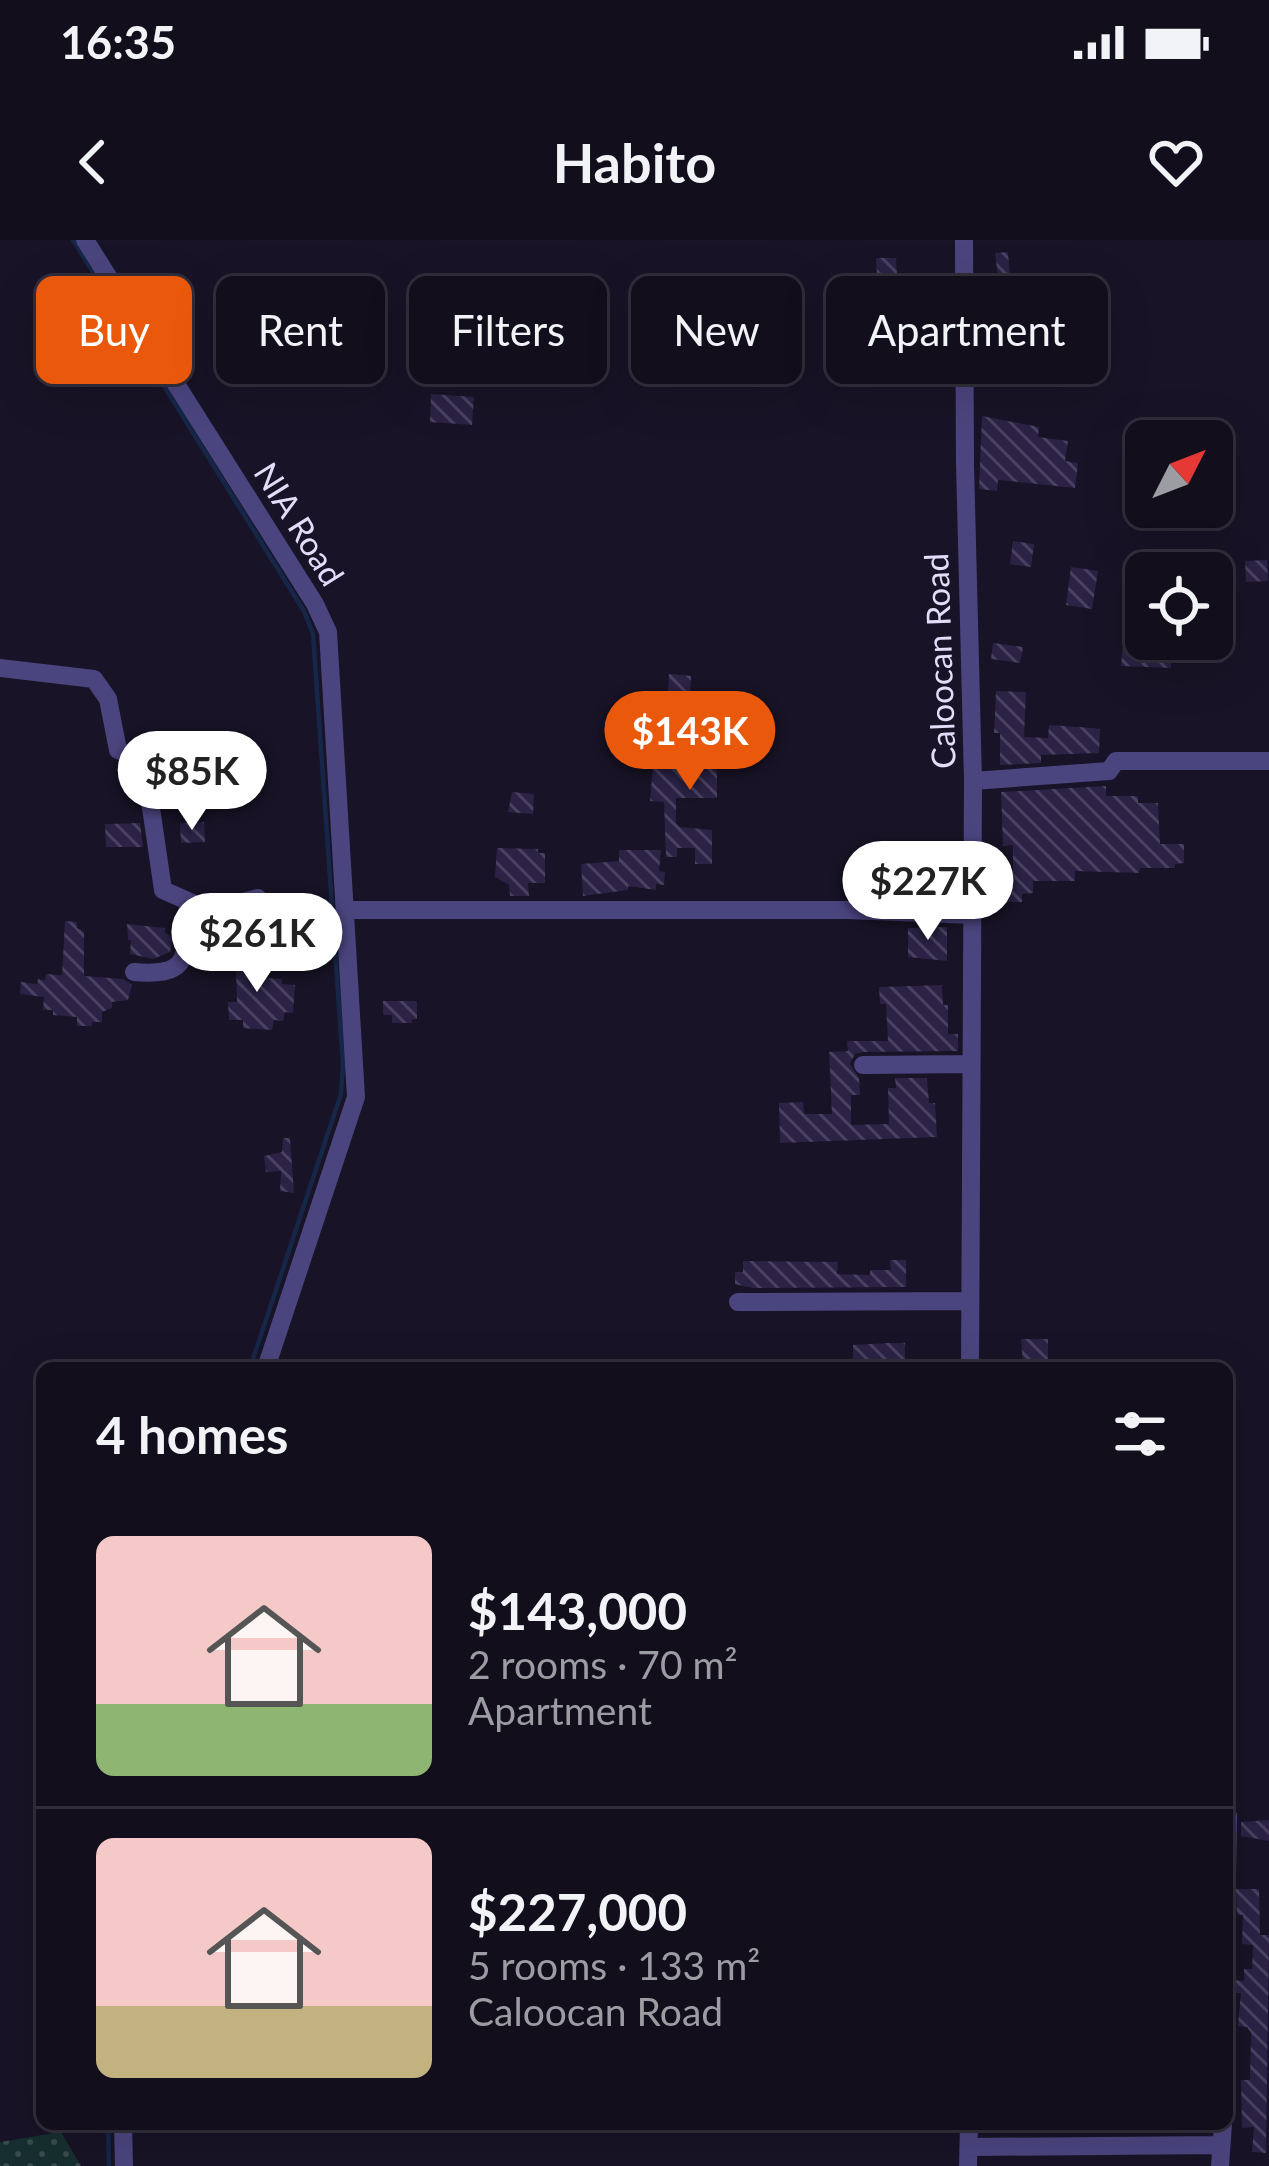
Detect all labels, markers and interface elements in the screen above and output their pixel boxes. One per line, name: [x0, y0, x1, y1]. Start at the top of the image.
text: 16:35: [60, 15, 176, 69]
icon: back: [60, 129, 126, 195]
icon: heart: [1143, 129, 1209, 195]
text: Habito: [553, 130, 716, 195]
chip: Buy: [36, 276, 192, 384]
chip: Rent: [216, 276, 385, 384]
chip: Filters: [409, 276, 607, 384]
chip: New: [631, 276, 802, 384]
chip: Apartment: [826, 276, 1108, 384]
north arrow: [1125, 420, 1233, 528]
map controls: [1125, 420, 1233, 660]
street label: NIA Road: [247, 455, 353, 592]
street label: Caloocan Road: [915, 552, 963, 770]
button: locate: [1125, 552, 1233, 660]
pin: $143K: [606, 691, 774, 793]
text: $143K: [631, 707, 749, 753]
pin: $85K: [121, 731, 263, 833]
text: $85K: [145, 747, 239, 793]
pin: $227K: [844, 841, 1012, 943]
text: $227K: [869, 857, 987, 903]
pin: $261K: [173, 893, 341, 995]
text: $261K: [198, 909, 316, 955]
icon: filters: [1107, 1401, 1173, 1467]
text: 4 homes: [96, 1404, 288, 1465]
text: $143,000: [468, 1580, 687, 1641]
icon: home: [192, 1584, 336, 1728]
text: 2 rooms · 70 m²: [468, 1641, 738, 1687]
text: Apartment: [468, 1687, 652, 1733]
text: $227,000: [468, 1881, 687, 1942]
icon: home: [192, 1886, 336, 2030]
text: 5 rooms · 133 m²: [468, 1942, 760, 1988]
text: Caloocan Road: [468, 1988, 723, 2034]

